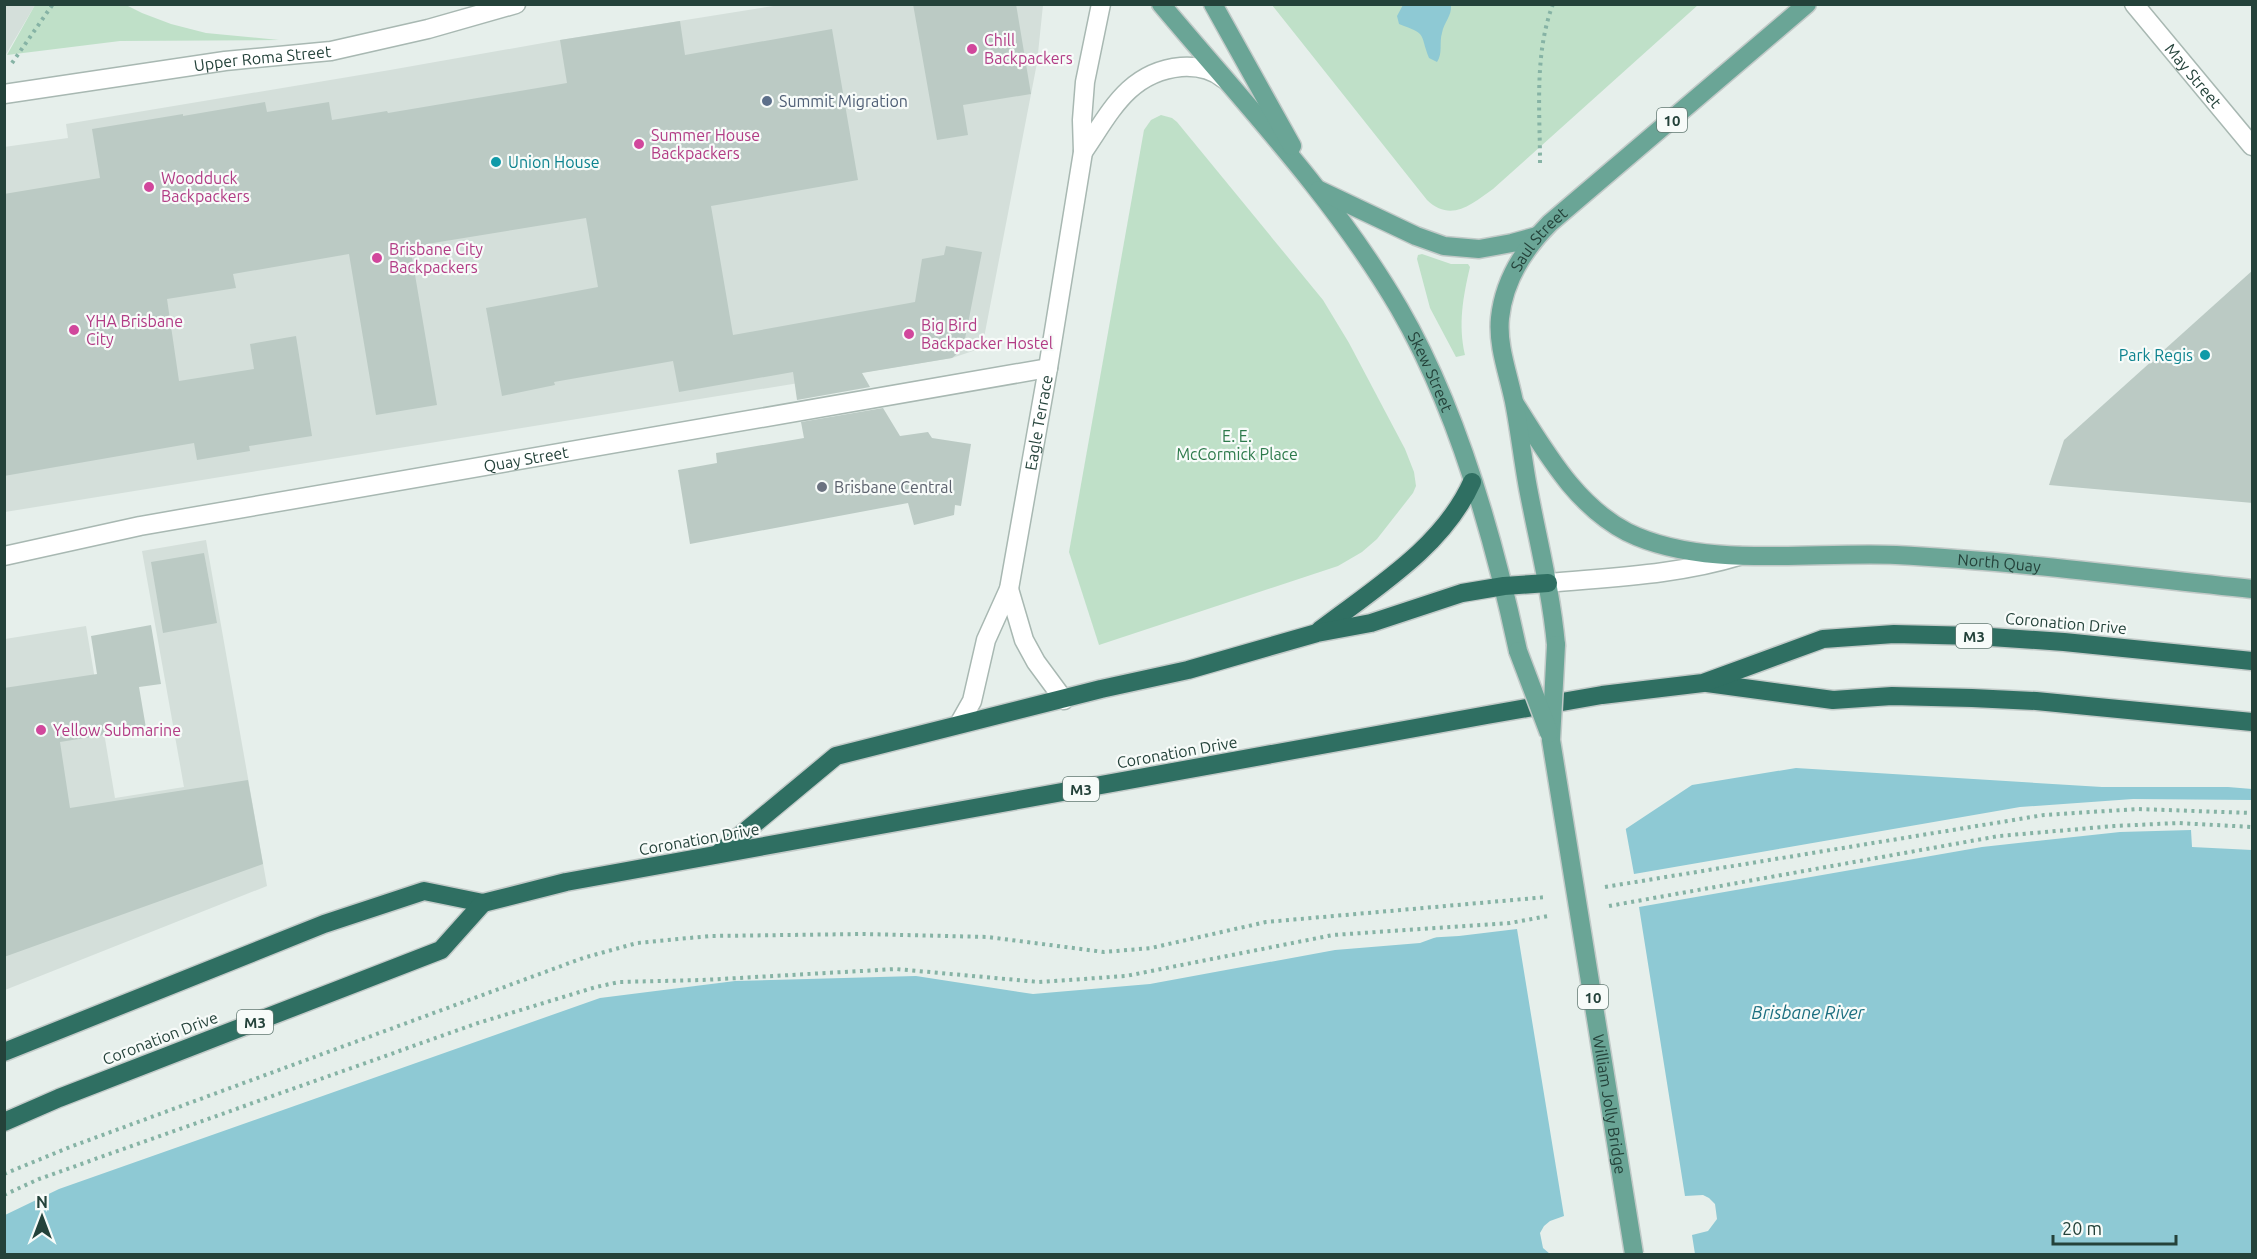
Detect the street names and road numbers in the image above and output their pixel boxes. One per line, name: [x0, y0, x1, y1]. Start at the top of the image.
street label: May Street: [2162, 40, 2226, 112]
street label: Upper Roma Street: [193, 42, 333, 75]
road number: 10: [1657, 108, 1687, 132]
street label: Saul Street: [1507, 203, 1571, 274]
street label: Skew Street: [1405, 329, 1457, 415]
street label: Eagle Terrace: [1021, 373, 1056, 472]
street label: Quay Street: [482, 442, 570, 475]
street label: North Quay: [1957, 550, 2042, 575]
street label: Coronation Drive: [2004, 609, 2128, 637]
road number: M3: [1956, 624, 1992, 648]
street label: Coronation Drive: [1115, 733, 1239, 771]
road number: M3: [1063, 777, 1099, 801]
street label: Coronation Drive: [637, 820, 761, 858]
road number: 10: [1578, 985, 1608, 1009]
street label: Coronation Drive: [100, 1008, 220, 1068]
road number: M3: [237, 1010, 273, 1034]
street label: William Jolly Bridge: [1590, 1033, 1630, 1175]

